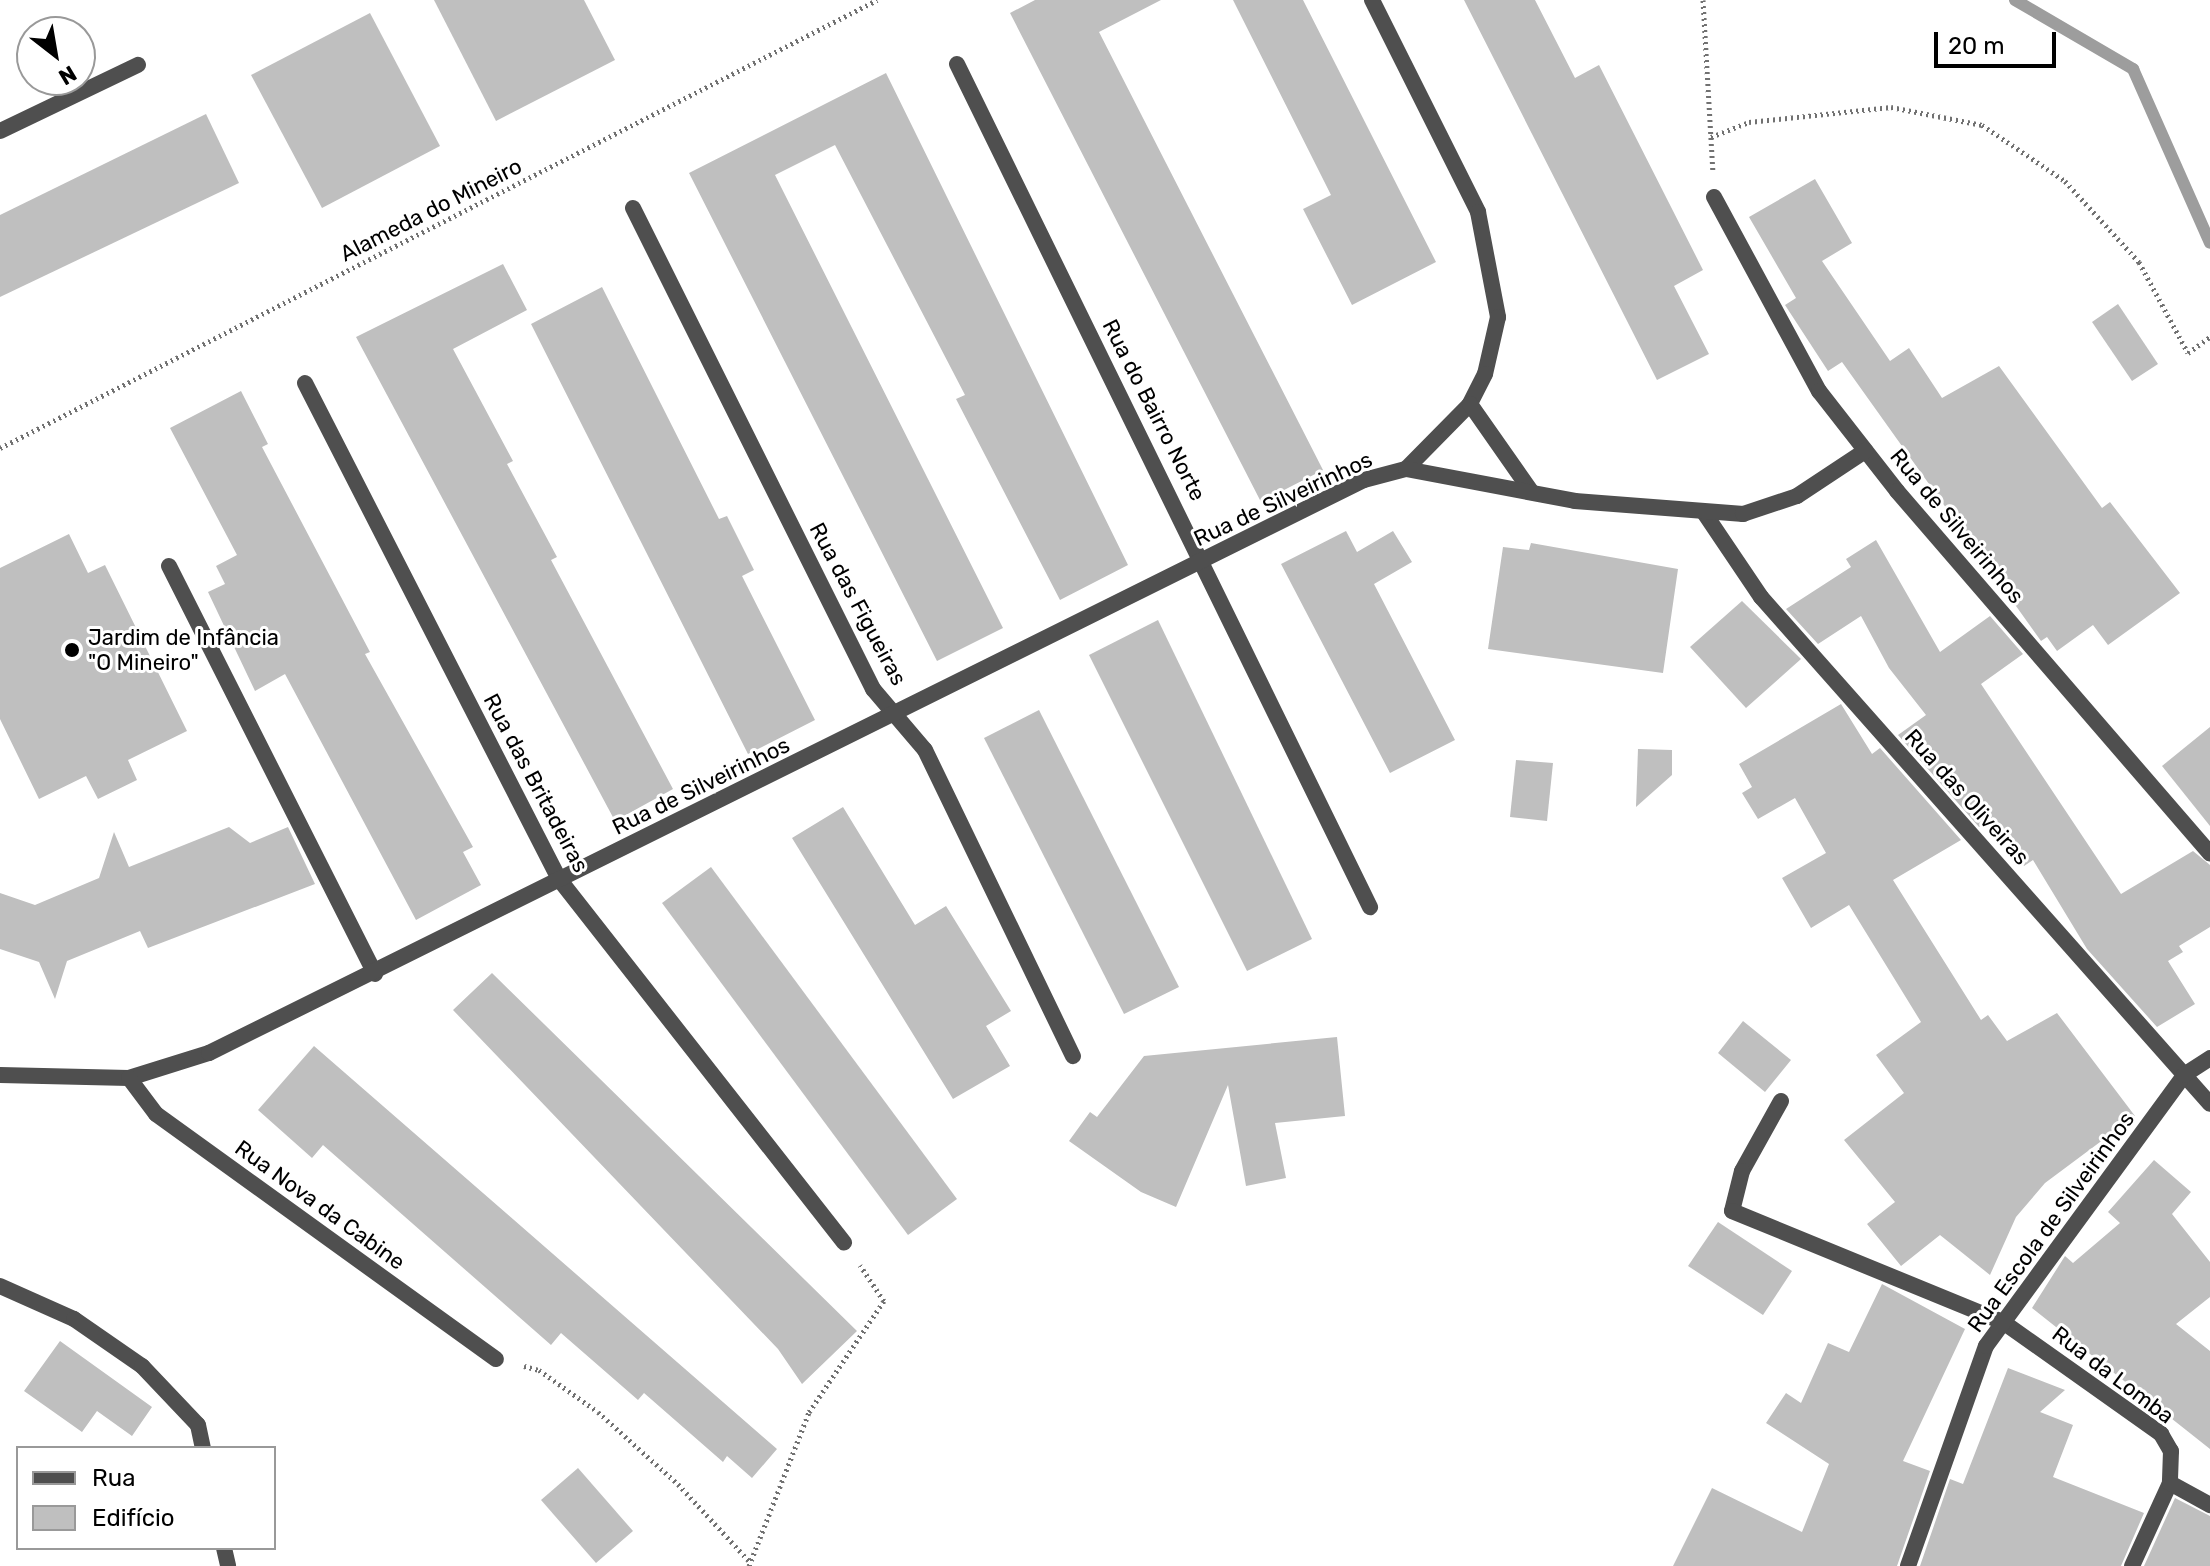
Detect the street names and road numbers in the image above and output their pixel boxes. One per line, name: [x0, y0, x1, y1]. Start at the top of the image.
street label: Alameda do Mineiro: [336, 153, 526, 267]
street label: Rua do Bairro Norte: [1097, 315, 1211, 505]
street label: Rua de Silveirinhos: [1885, 443, 2029, 609]
street label: Rua de Silveirinhos: [1189, 446, 1377, 552]
street label: Rua das Figueiras: [804, 518, 912, 690]
street label: Rua das Britadeiras: [478, 689, 594, 877]
street label: Rua das Oliveiras: [1899, 724, 2035, 870]
street label: Rua de Silveirinhos: [608, 732, 794, 840]
street label: Rua Escola de Silveirinhos: [1962, 1107, 2140, 1337]
street label: Rua Nova da Cabine: [230, 1135, 410, 1275]
street label: Rua da Lomba: [2047, 1321, 2179, 1429]

